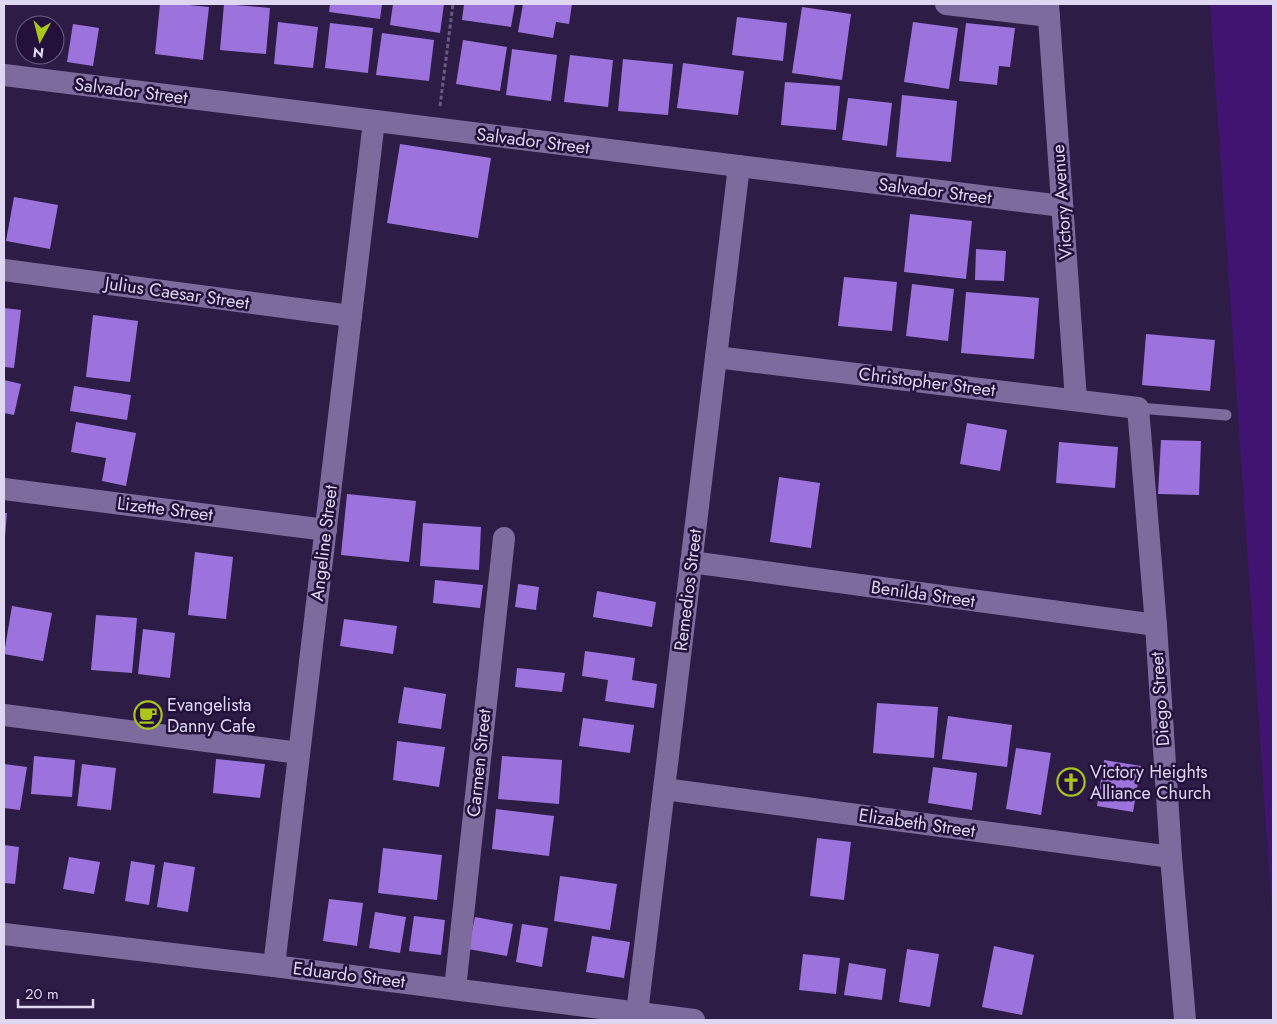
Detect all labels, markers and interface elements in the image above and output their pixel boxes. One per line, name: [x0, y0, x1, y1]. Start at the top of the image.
north arrow: [15, 15, 65, 65]
text: N: [32, 42, 45, 64]
street label: Salvador Street: [73, 71, 190, 111]
street label: Salvador Street: [475, 121, 592, 161]
street label: Victory Avenue: [1045, 144, 1079, 260]
street label: Salvador Street: [877, 171, 994, 211]
street label: Julius Caesar Street: [101, 270, 251, 316]
street label: Christopher Street: [857, 361, 998, 403]
street label: Angeline Street: [304, 483, 344, 603]
street label: Lizette Street: [116, 490, 215, 528]
street label: Remedios Street: [668, 527, 708, 653]
street label: Benilda Street: [869, 574, 977, 614]
street label: Diego Street: [1144, 650, 1176, 747]
place label: Evangelista Danny Cafe: [167, 692, 255, 739]
cafe icon: Evangelista Danny Cafe: [133, 700, 163, 730]
street label: Carmen Street: [460, 707, 498, 818]
place label: Victory Heights Alliance Church: [1090, 759, 1211, 806]
church icon: Victory Heights Alliance Church: [1056, 767, 1086, 797]
street label: Elizabeth Street: [857, 802, 978, 844]
street label: Eduardo Street: [291, 955, 407, 995]
scale bar: [18, 976, 92, 1008]
text: 20 m: [25, 983, 59, 1005]

